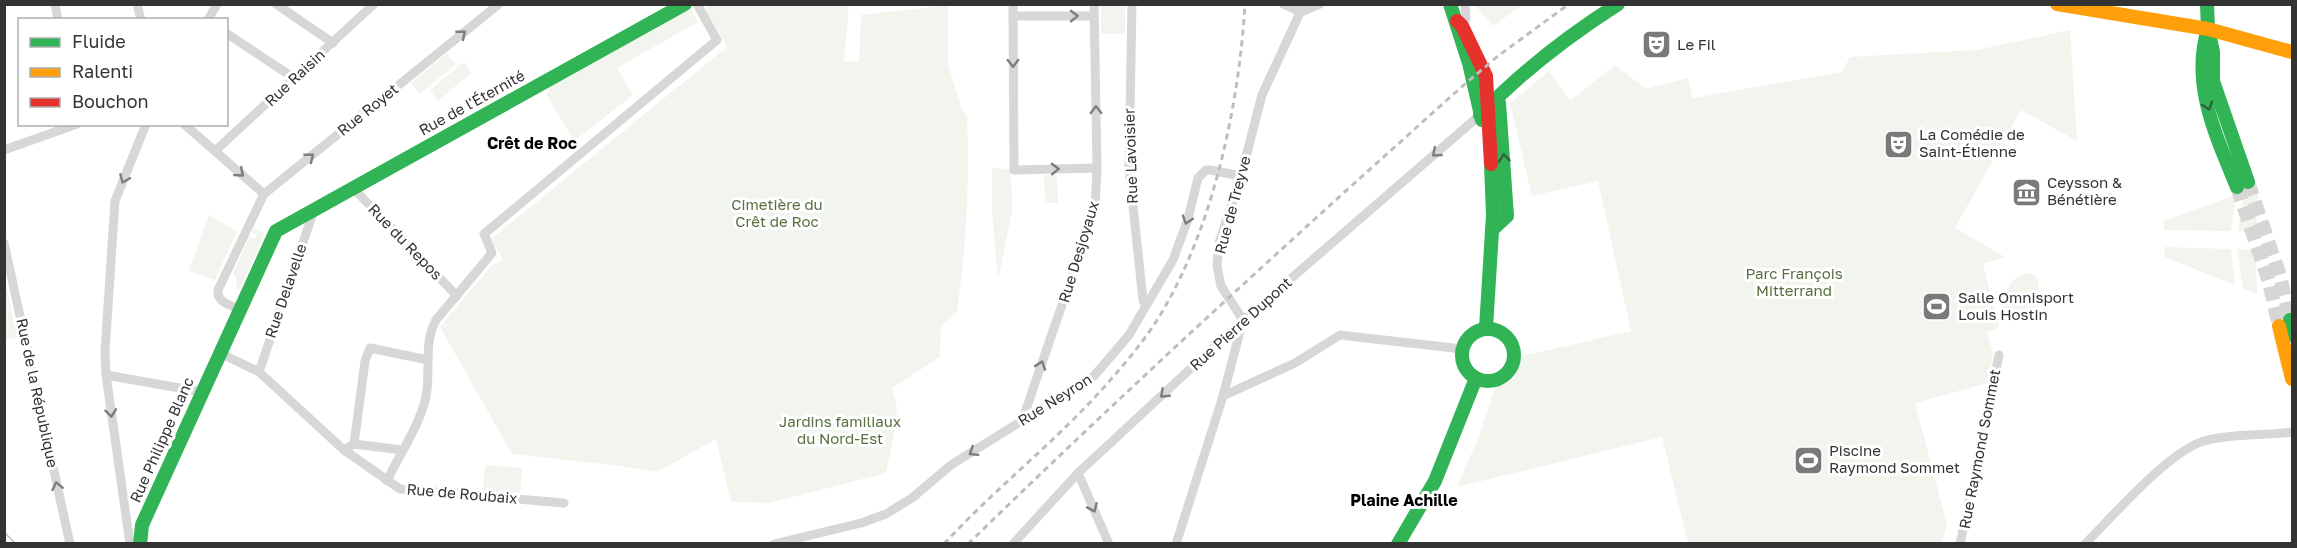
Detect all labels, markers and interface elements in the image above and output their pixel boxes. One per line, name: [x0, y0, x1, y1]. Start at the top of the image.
one-way arrow: [1070, 10, 1079, 22]
legend: [18, 18, 228, 126]
theatre icon: Le Fil: [1640, 29, 1672, 61]
text: Fluide: [72, 30, 126, 52]
one-way arrow: [455, 31, 466, 42]
place label: Le Fil: [1677, 35, 1716, 53]
street label: Rue Raisin: [261, 45, 328, 109]
one-way arrow: [1007, 58, 1019, 67]
text: Ralenti: [72, 60, 133, 82]
street label: Rue de l'Éternité: [415, 65, 528, 139]
street label: Rue Royet: [333, 79, 401, 139]
text: Bouchon: [72, 90, 149, 112]
one-way arrow: [2201, 100, 2213, 111]
one-way arrow: [1090, 105, 1102, 114]
street label: Rue Lavoisier: [1119, 108, 1141, 204]
place label: La Comédie de Saint-Étienne: [1919, 125, 2025, 160]
theatre icon: La Comédie de Saint-Étienne: [1882, 128, 1914, 160]
district label: Crêt de Roc: [487, 133, 577, 153]
one-way arrow: [1432, 146, 1443, 157]
one-way arrow: [303, 153, 314, 164]
street label: Rue de Treyve: [1210, 153, 1254, 256]
one-way arrow: [1498, 153, 1511, 162]
one-way arrow: [1051, 163, 1060, 175]
one-way arrow: [233, 166, 244, 177]
one-way arrow: [119, 172, 131, 183]
place label: Ceysson & Bénétière: [2047, 173, 2122, 208]
museum icon: Ceysson & Bénétière: [2010, 176, 2042, 208]
park label: Cimetière du Crêt de Roc: [731, 195, 823, 230]
street label: Rue Desjoyaux: [1054, 199, 1102, 305]
street label: Rue du Repos: [365, 200, 446, 283]
one-way arrow: [1182, 214, 1194, 225]
street label: Rue Delavelle: [261, 241, 310, 340]
park label: Parc François Mitterrand: [1745, 264, 1843, 299]
street label: Rue Pierre Dupont: [1186, 273, 1295, 374]
place label: Salle Omnisport Louis Hostin: [1958, 288, 2074, 323]
sports icon: Salle Omnisport Louis Hostin: [1921, 291, 1953, 323]
street label: Rue de la République: [13, 316, 63, 469]
one-way arrow: [1034, 360, 1047, 371]
street label: Rue Raymond Sommet: [1955, 367, 2003, 530]
street label: Rue Neyron: [1014, 369, 1095, 429]
street label: Rue Philippe Blanc: [125, 374, 197, 505]
one-way arrow: [1160, 387, 1171, 398]
one-way arrow: [104, 408, 116, 418]
park label: Jardins familiaux du Nord-Est: [779, 412, 901, 447]
place label: Piscine Raymond Sommet: [1829, 441, 1960, 476]
one-way arrow: [968, 444, 979, 455]
sports icon: Piscine Raymond Sommet: [1792, 444, 1824, 476]
street label: Rue de Roubaix: [406, 479, 518, 507]
one-way arrow: [52, 482, 65, 492]
district label: Plaine Achille: [1350, 490, 1458, 510]
one-way arrow: [1086, 502, 1098, 513]

